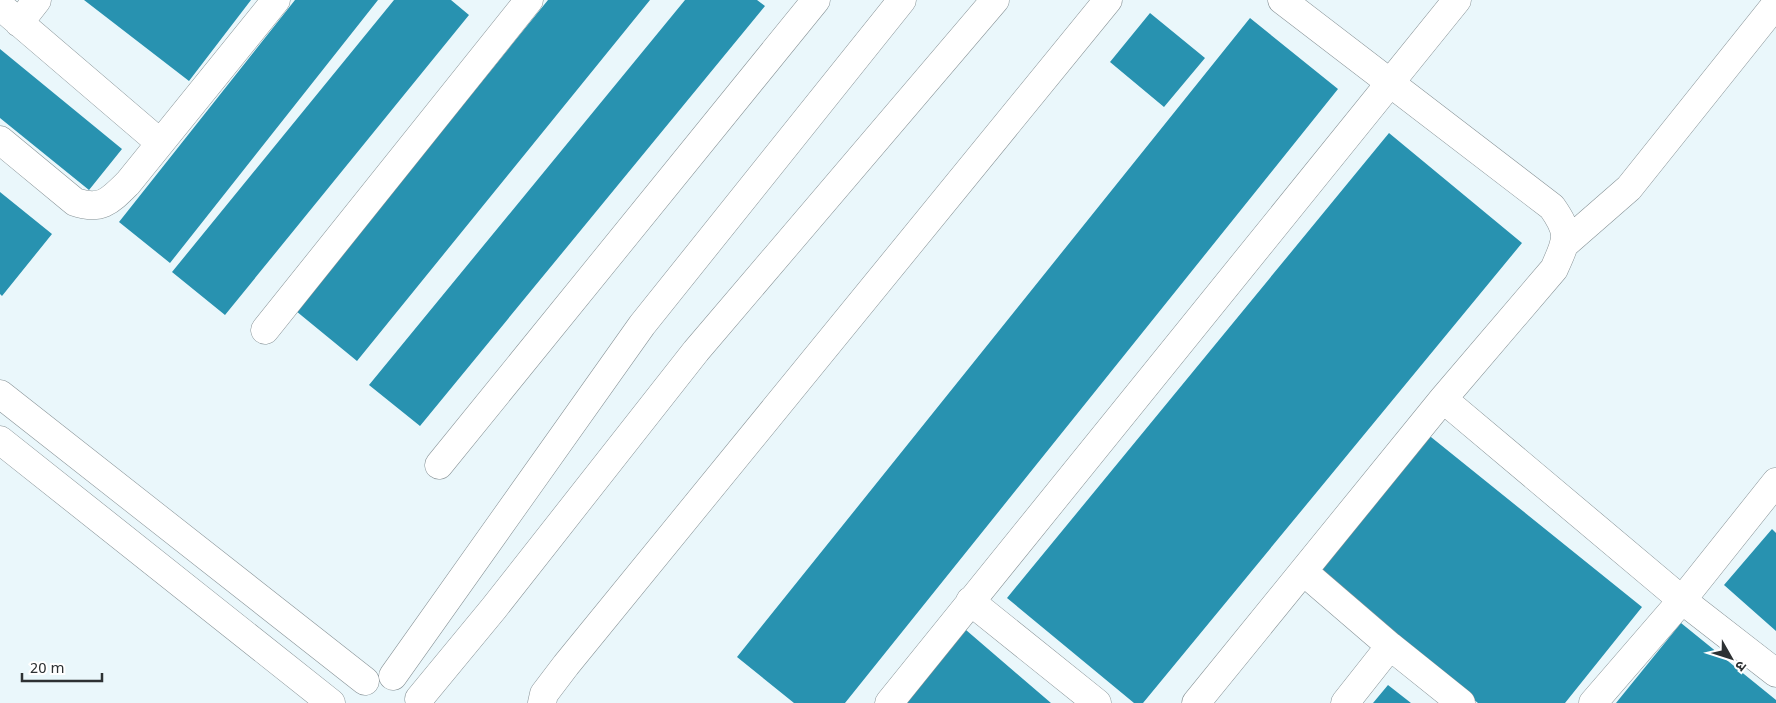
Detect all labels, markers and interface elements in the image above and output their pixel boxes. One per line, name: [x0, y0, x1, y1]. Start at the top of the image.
north arrow: [1706, 633, 1756, 683]
scale bar: [22, 650, 102, 682]
text: उ: [1729, 656, 1750, 675]
text: 20 m: [30, 660, 64, 679]

